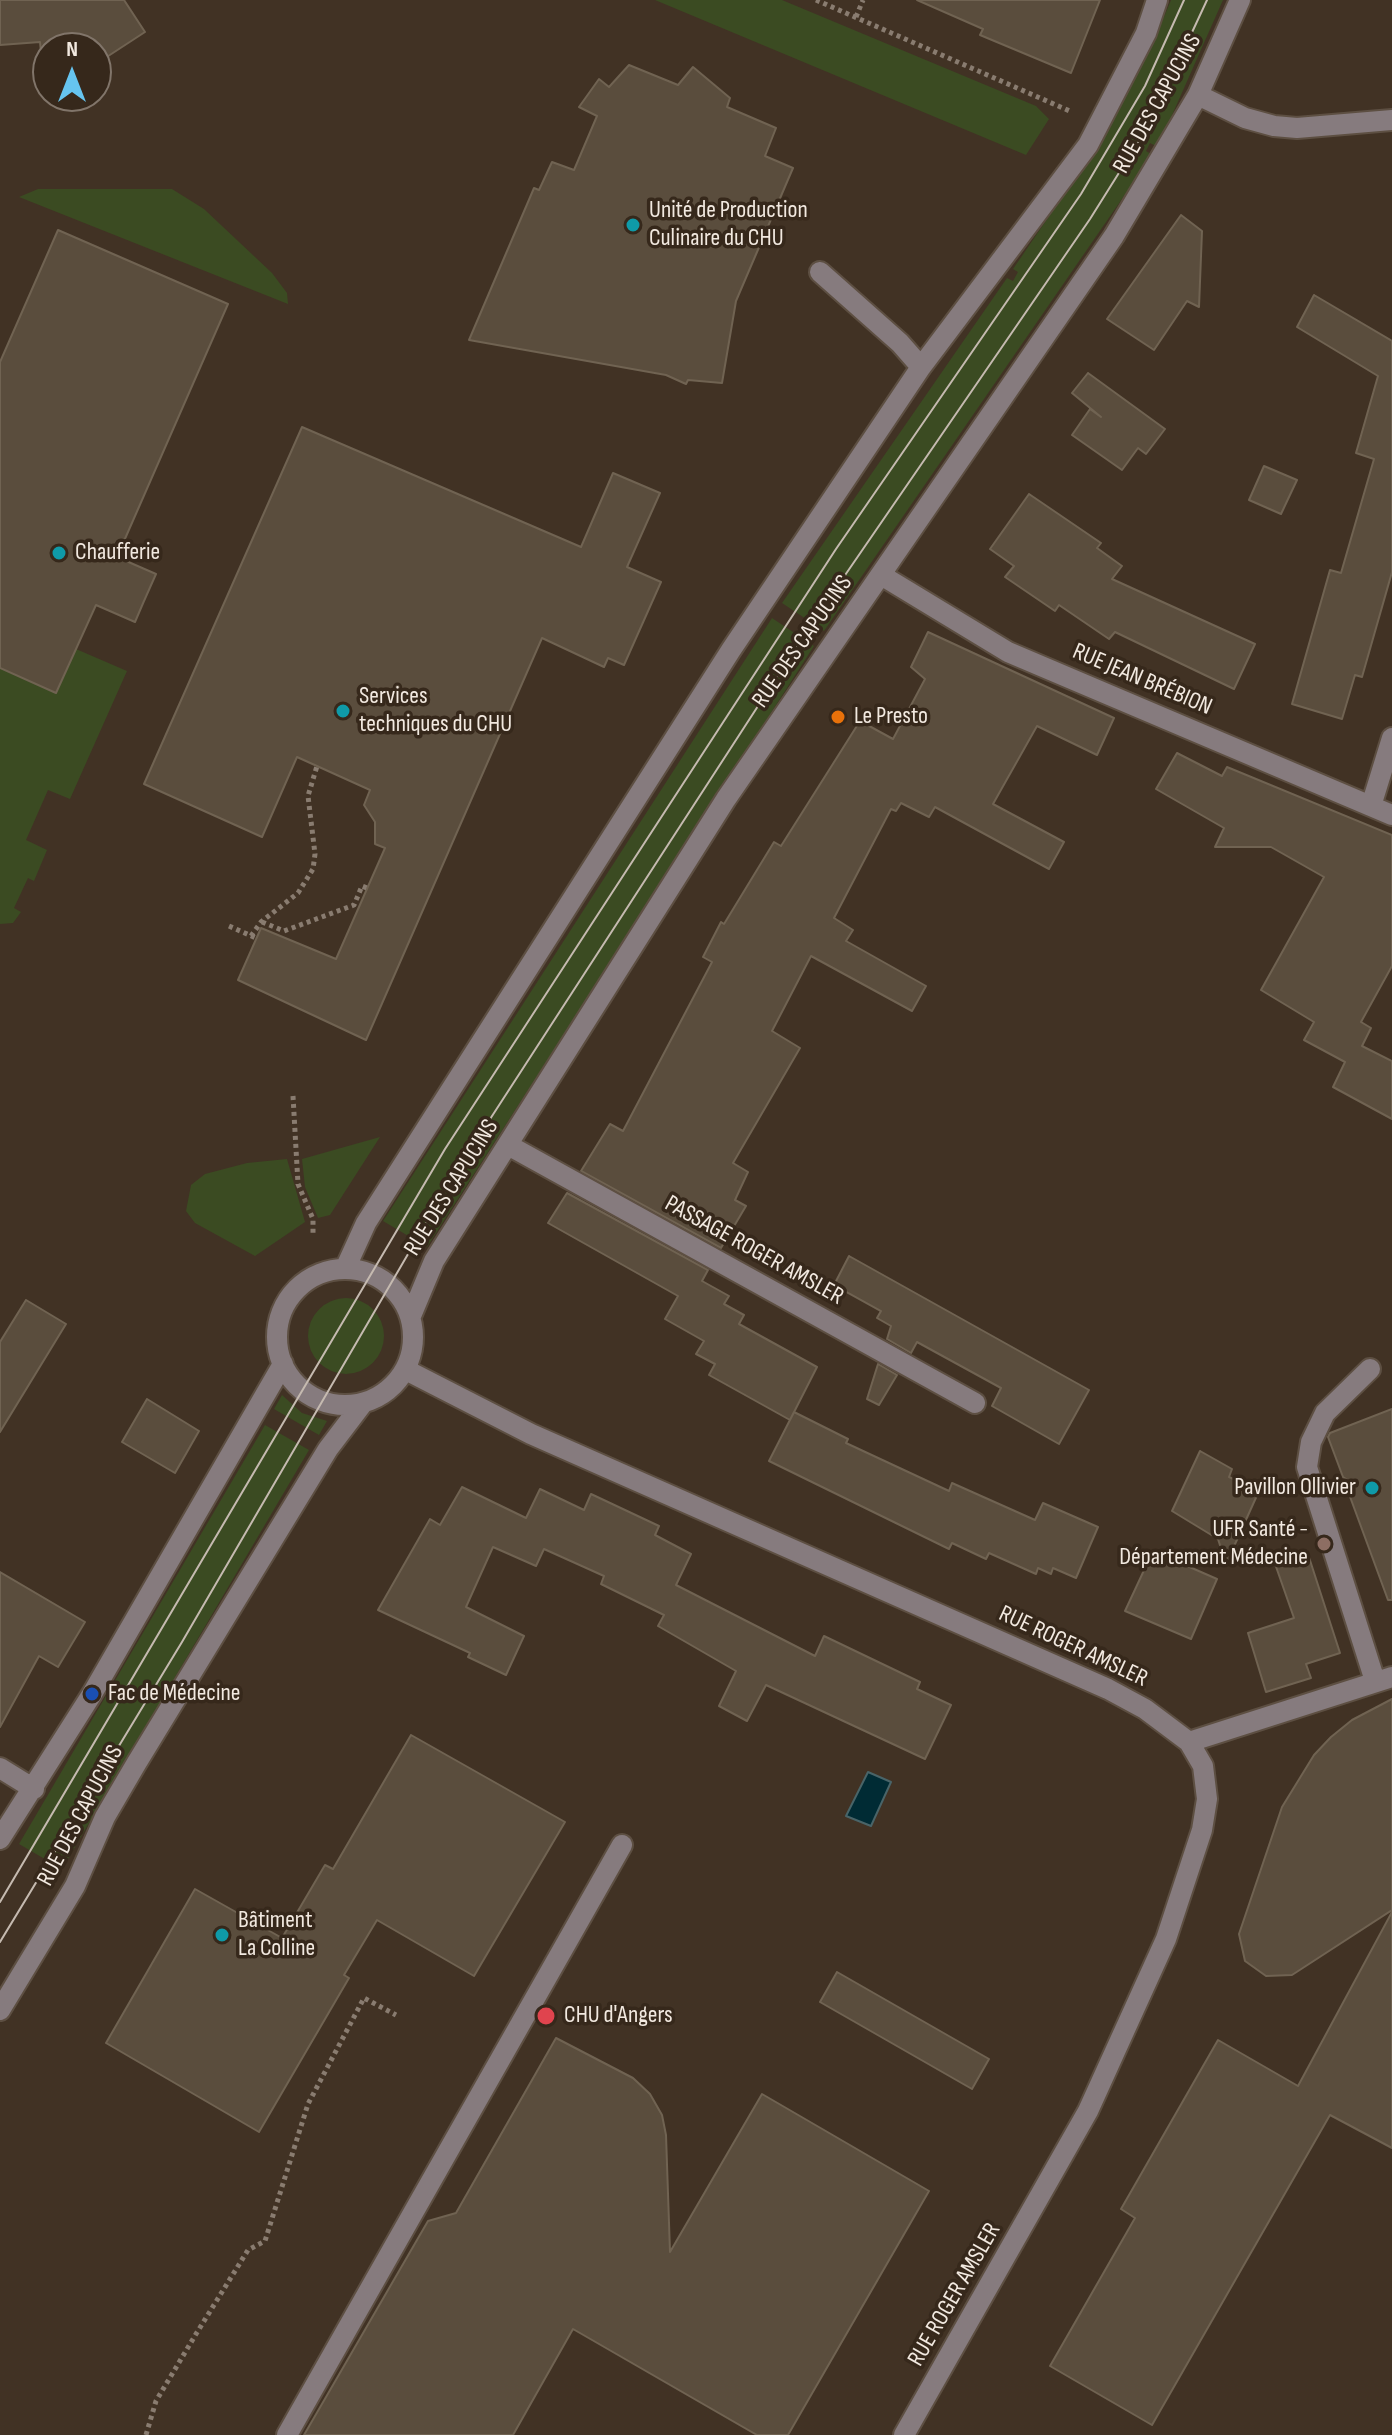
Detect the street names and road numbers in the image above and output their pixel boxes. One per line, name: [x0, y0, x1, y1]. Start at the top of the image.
street label: RUE DES CAPUCINS: [1108, 29, 1208, 179]
street label: RUE DES CAPUCINS: [747, 570, 859, 714]
street label: RUE JEAN BRÉBION: [1068, 638, 1216, 722]
street label: RUE DES CAPUCINS: [399, 1115, 505, 1261]
street label: PASSAGE ROGER AMSLER: [660, 1190, 848, 1312]
street label: RUE ROGER AMSLER: [994, 1600, 1152, 1694]
street label: RUE DES CAPUCINS: [32, 1741, 130, 1891]
street label: RUE ROGER AMSLER: [902, 2218, 1008, 2372]

